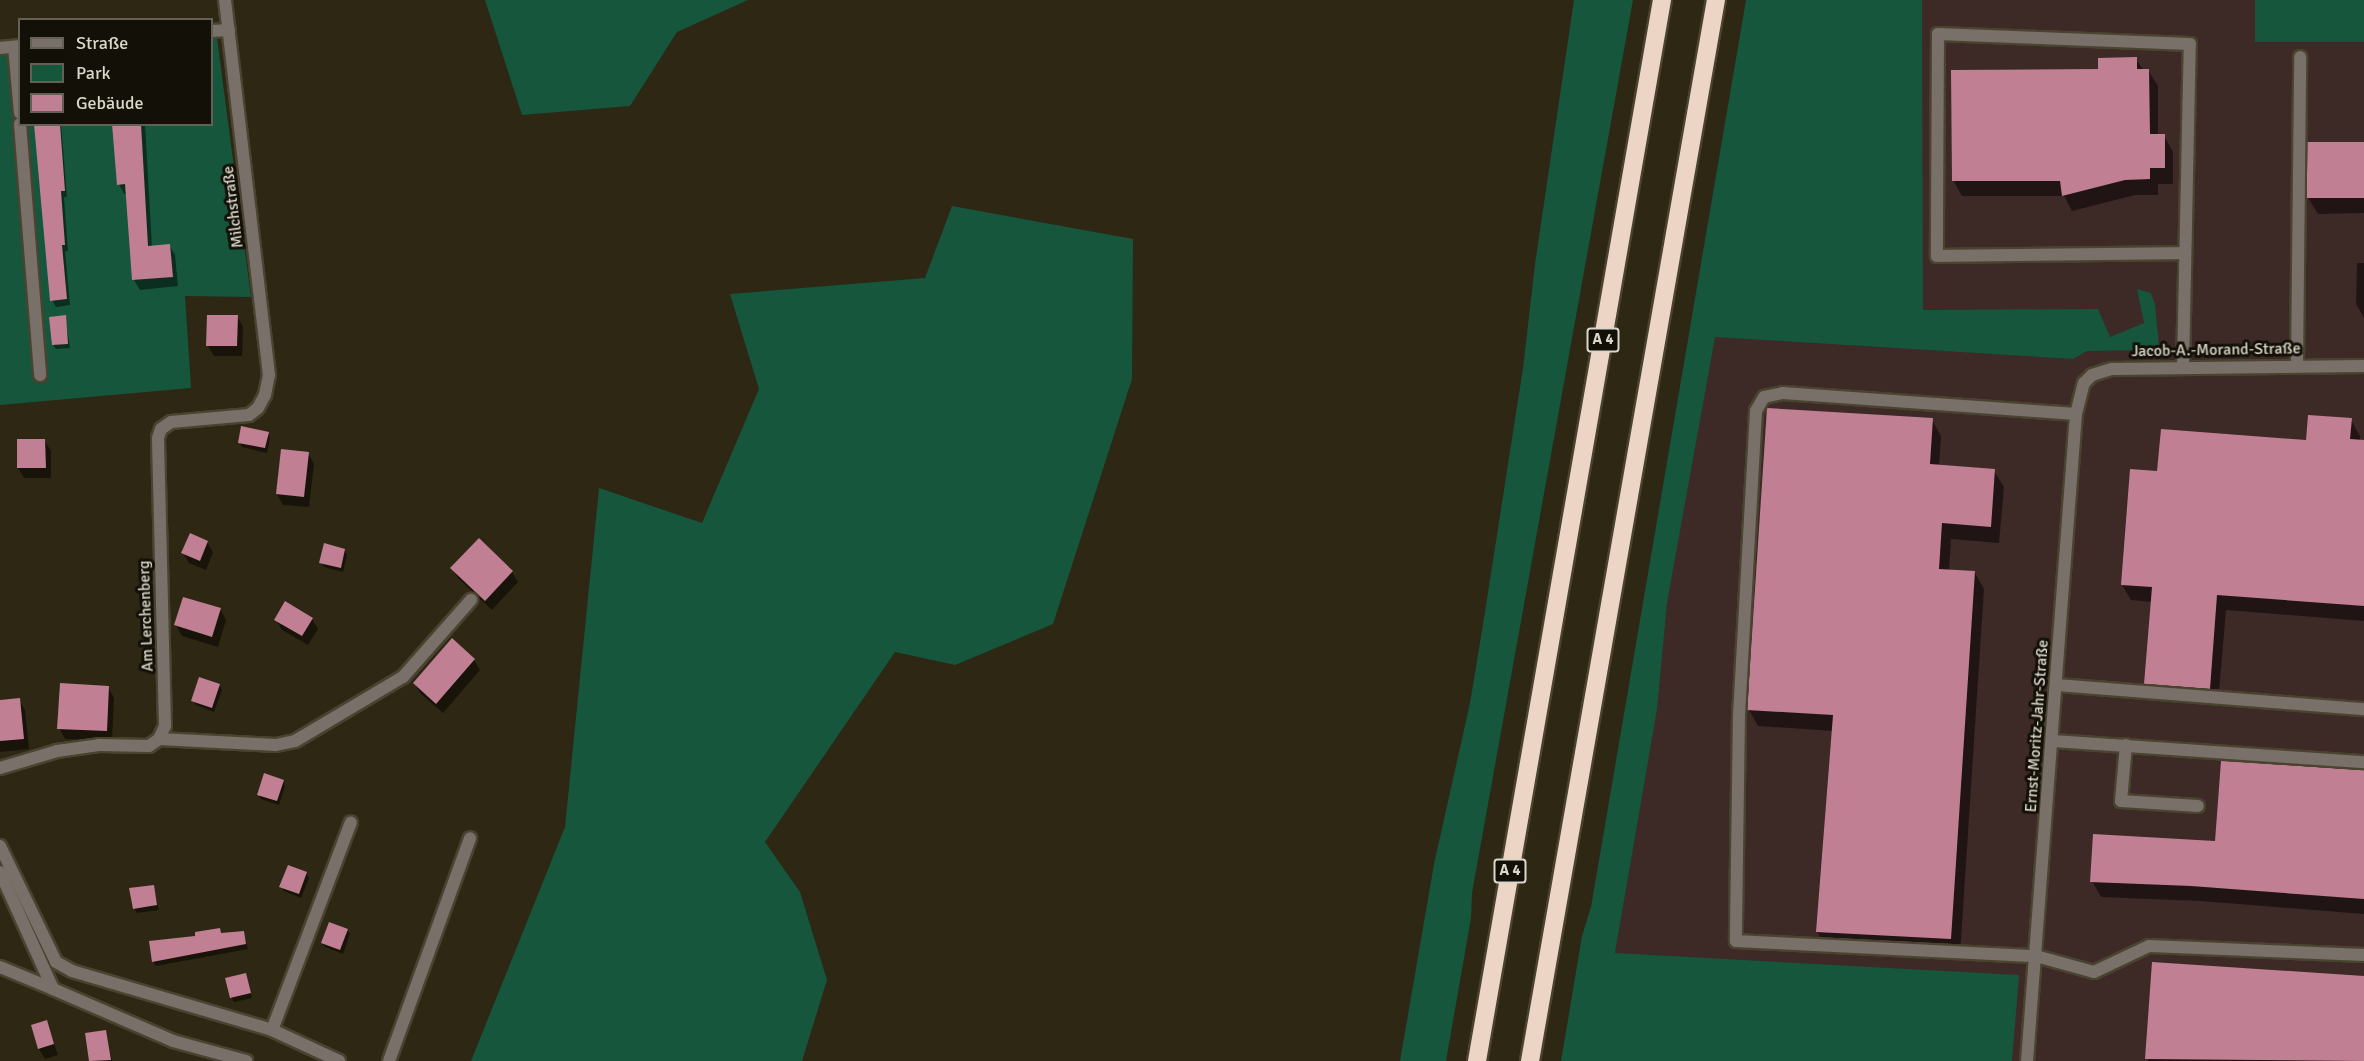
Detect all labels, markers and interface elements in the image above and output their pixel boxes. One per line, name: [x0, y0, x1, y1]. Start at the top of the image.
legend: [18, 18, 213, 126]
text: Straße: [76, 32, 128, 54]
text: Park: [76, 62, 111, 84]
text: Gebäude: [76, 92, 144, 114]
street label: Milchstraße: [218, 165, 248, 249]
road number: A 4: [1586, 328, 1620, 352]
street label: Jacob-A.-Morand-Straße: [2131, 339, 2301, 361]
street label: Am Lerchenberg: [134, 560, 158, 672]
street label: Ernst-Moritz-Jahr-Straße: [2021, 639, 2053, 813]
road number: A 4: [1494, 859, 1526, 883]

